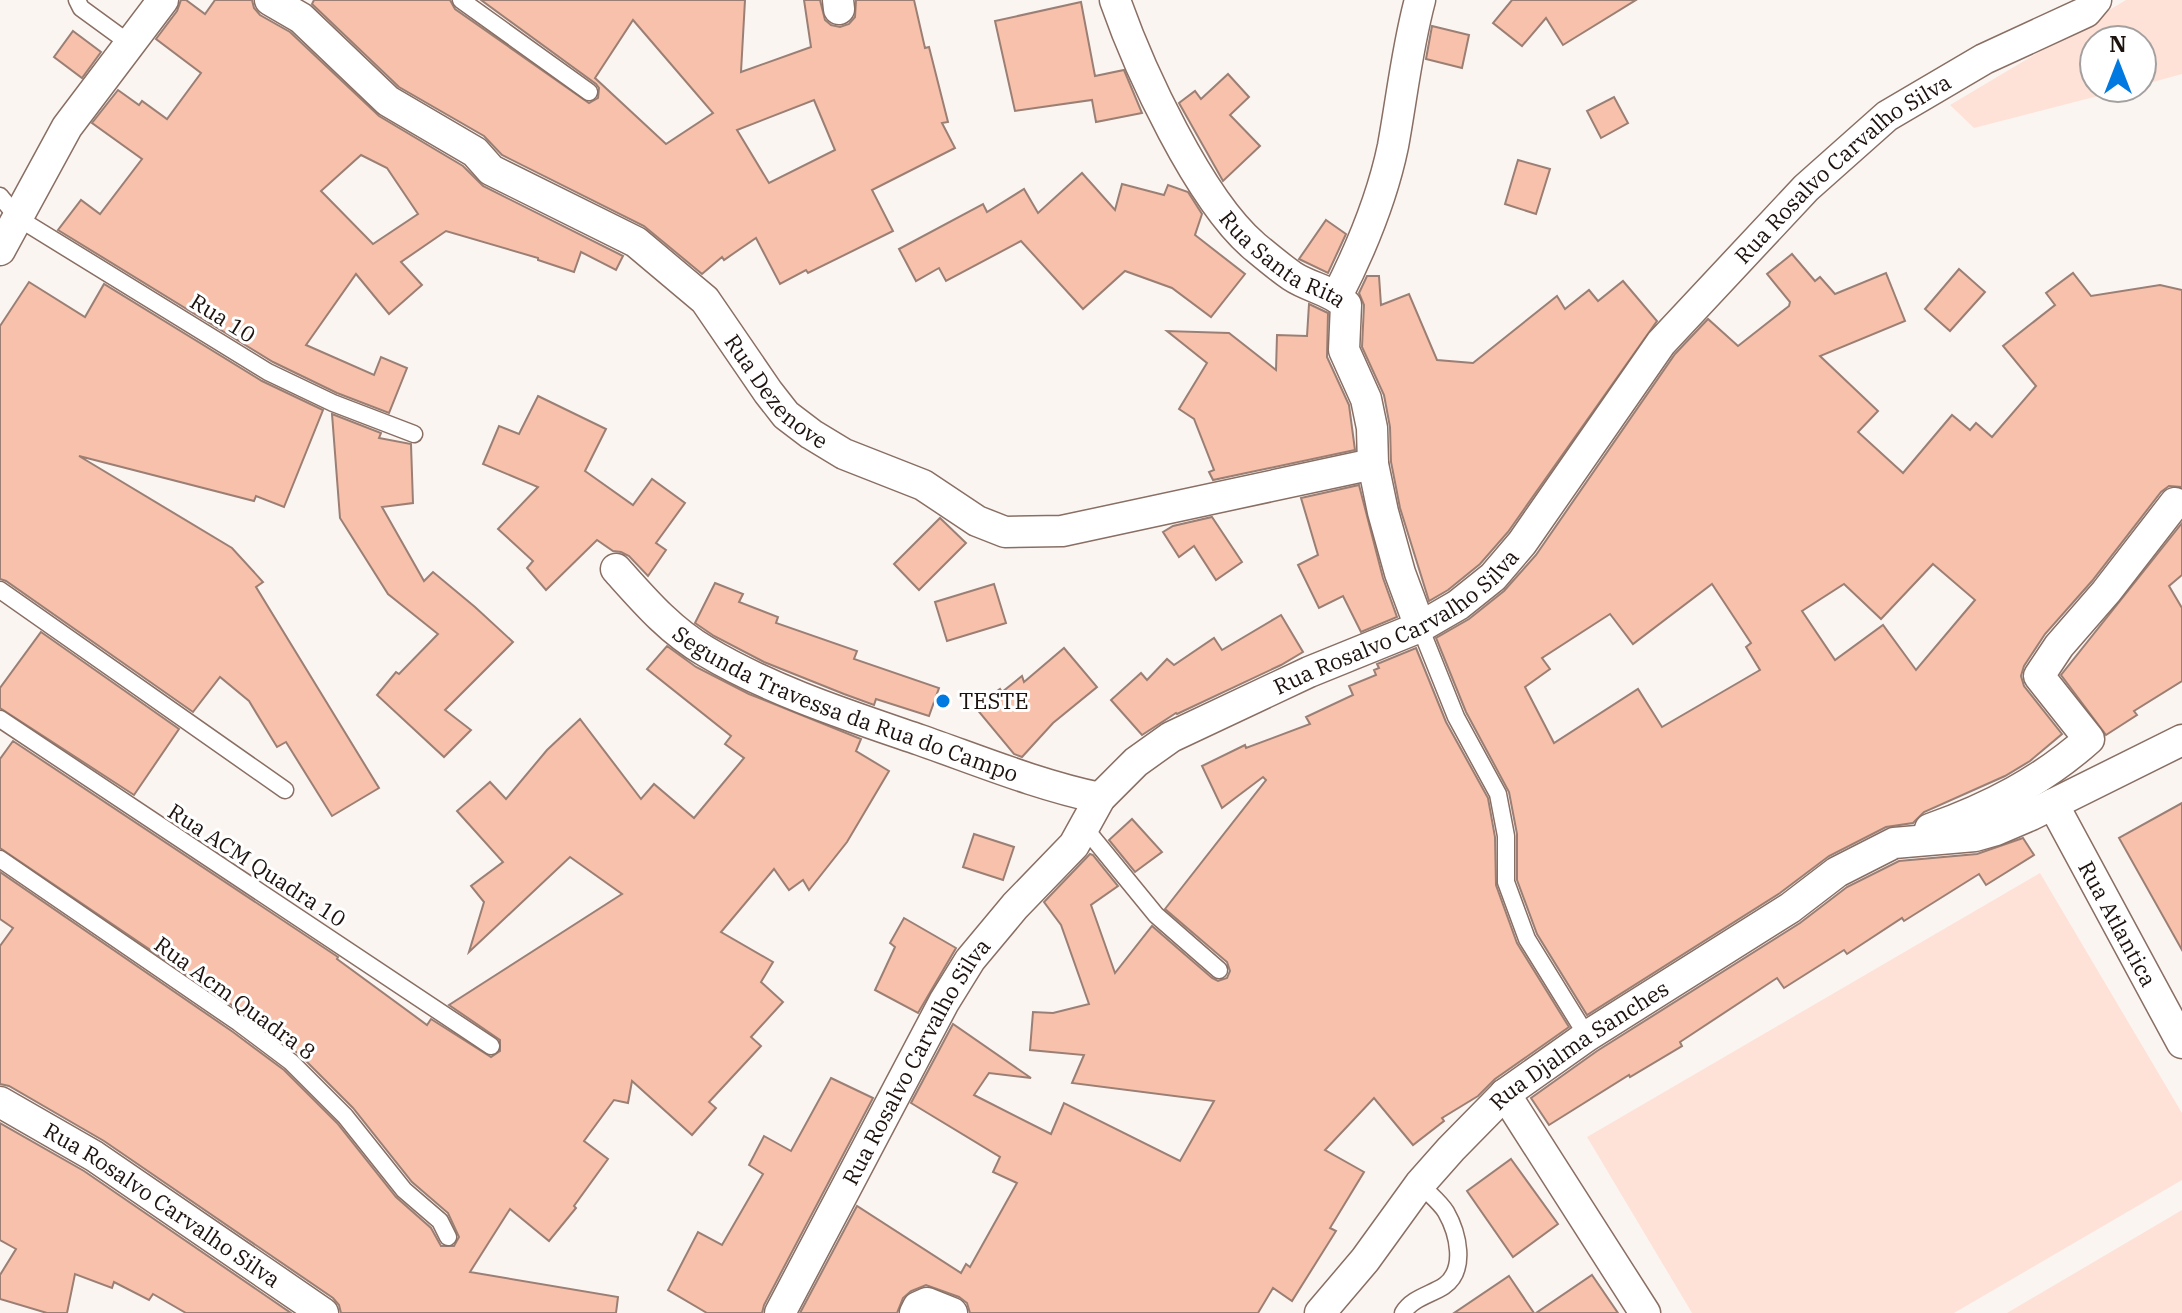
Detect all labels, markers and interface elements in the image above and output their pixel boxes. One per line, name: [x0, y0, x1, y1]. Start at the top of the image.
north arrow: [2078, 24, 2158, 104]
text: N: [2109, 29, 2127, 58]
street label: Rua Rosalvo Carvalho Silva: [1728, 67, 1956, 270]
street label: Rua Santa Rita: [1213, 204, 1352, 314]
street label: Rua 10: [185, 286, 261, 349]
street label: Rua Dezenove: [719, 328, 834, 455]
street label: Rua Rosalvo Carvalho Silva: [1269, 543, 1525, 701]
street label: Segunda Travessa da Rua do Campo: [667, 619, 1022, 788]
place label: TESTE: [959, 686, 1029, 715]
marker: TESTE: [934, 692, 952, 710]
street label: Rua ACM Quadra 10: [163, 796, 352, 933]
street label: Rua Atlantica: [2072, 856, 2164, 991]
street label: Rua Acm Quadra 8: [149, 929, 322, 1066]
street label: Rua Rosalvo Carvalho Silva: [835, 932, 996, 1190]
street label: Rua Djalma Sanches: [1483, 973, 1674, 1116]
street label: Rua Rosalvo Carvalho Silva: [39, 1115, 286, 1294]

